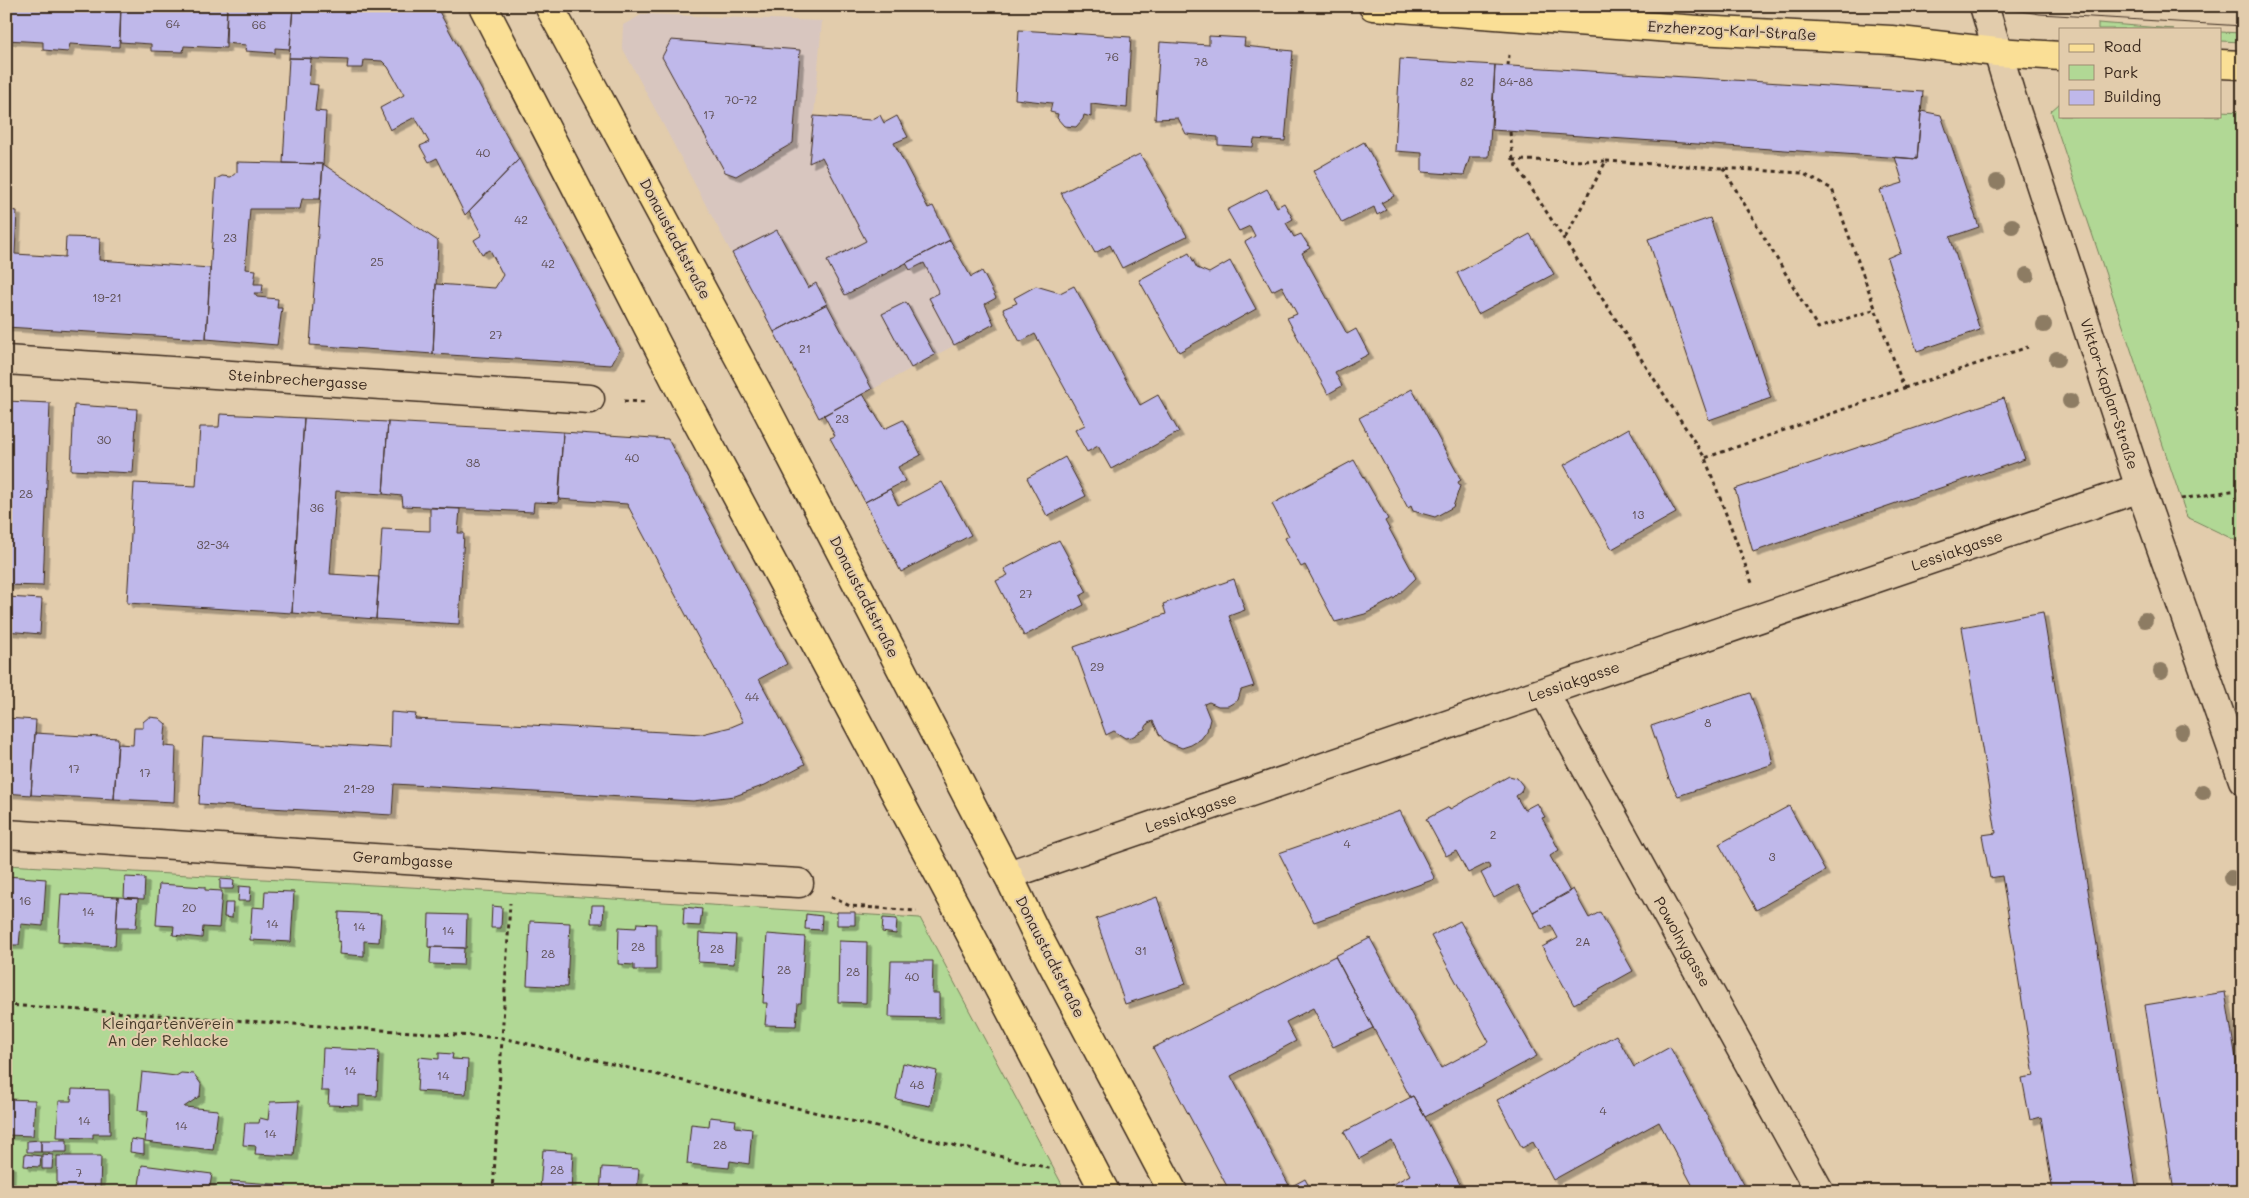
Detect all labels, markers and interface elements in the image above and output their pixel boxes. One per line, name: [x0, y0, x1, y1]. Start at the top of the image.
house number: 64: [166, 15, 180, 31]
house number: 66: [252, 16, 266, 32]
street label: Erzherzog-Karl-Straße: [1647, 16, 1817, 44]
legend: [2059, 28, 2222, 118]
text: Road: [2104, 36, 2141, 56]
house number: 76: [1105, 48, 1119, 64]
house number: 78: [1194, 53, 1208, 69]
text: Park: [2104, 62, 2138, 82]
house number: 82: [1460, 73, 1474, 89]
house number: 84-88: [1499, 73, 1533, 89]
text: Building: [2104, 86, 2161, 106]
house number: 70-72: [725, 91, 757, 107]
house number: 17: [703, 106, 715, 122]
house number: 40: [476, 144, 491, 160]
street label: Donaustadtstraße: [636, 175, 716, 302]
house number: 42: [514, 211, 528, 227]
house number: 23: [223, 229, 237, 245]
house number: 25: [370, 253, 384, 269]
house number: 42: [541, 255, 555, 271]
house number: 19-21: [92, 289, 122, 305]
street label: Viktor-Kaplan-Straße: [2076, 316, 2144, 472]
house number: 27: [489, 326, 503, 342]
house number: 21: [799, 340, 811, 356]
street label: Steinbrechergasse: [228, 364, 368, 394]
house number: 23: [835, 410, 849, 426]
house number: 30: [97, 431, 112, 447]
house number: 40: [625, 449, 640, 465]
house number: 38: [466, 454, 480, 470]
house number: 28: [19, 485, 33, 501]
house number: 36: [310, 499, 324, 515]
house number: 13: [1632, 506, 1644, 522]
street label: Lessiakgasse: [1908, 525, 2005, 575]
street label: Donaustadtstraße: [826, 532, 904, 661]
house number: 32-34: [197, 536, 229, 552]
house number: 27: [1019, 585, 1033, 601]
street label: Lessiakgasse: [1525, 656, 1622, 706]
house number: 29: [1090, 658, 1104, 674]
house number: 44: [745, 688, 759, 704]
house number: 8: [1704, 714, 1712, 730]
house number: 17: [68, 760, 80, 776]
house number: 17: [139, 764, 151, 780]
house number: 21-29: [344, 780, 374, 796]
street label: Lessiakgasse: [1142, 787, 1239, 837]
house number: 2: [1490, 826, 1496, 842]
house number: 4: [1343, 835, 1351, 851]
street label: Gerambgasse: [352, 846, 454, 872]
house number: 3: [1768, 848, 1776, 864]
house number: 16: [19, 892, 31, 908]
street label: Donaustadtstraße: [1012, 892, 1090, 1021]
street label: Powolnygasse: [1650, 893, 1716, 990]
house number: 20: [182, 899, 197, 915]
house number: 14: [82, 903, 94, 919]
house number: 14: [266, 915, 278, 931]
house number: 14: [353, 918, 365, 934]
house number: 14: [442, 922, 454, 938]
house number: 2A: [1576, 933, 1591, 949]
house number: 28: [631, 938, 645, 954]
house number: 28: [710, 940, 724, 956]
house number: 31: [1135, 942, 1147, 958]
house number: 28: [541, 945, 555, 961]
house number: 28: [777, 961, 791, 977]
house number: 28: [846, 963, 860, 979]
house number: 40: [905, 968, 920, 984]
park label: Kleingartenverein An der Rehlacke: [102, 1013, 234, 1050]
house number: 14: [344, 1062, 356, 1078]
house number: 14: [437, 1067, 449, 1083]
house number: 48: [910, 1076, 924, 1092]
house number: 4: [1599, 1102, 1607, 1118]
house number: 14: [78, 1112, 90, 1128]
house number: 14: [175, 1117, 187, 1133]
house number: 14: [264, 1125, 276, 1141]
house number: 28: [713, 1136, 727, 1152]
house number: 28: [550, 1161, 564, 1177]
house number: 7: [76, 1164, 83, 1180]

